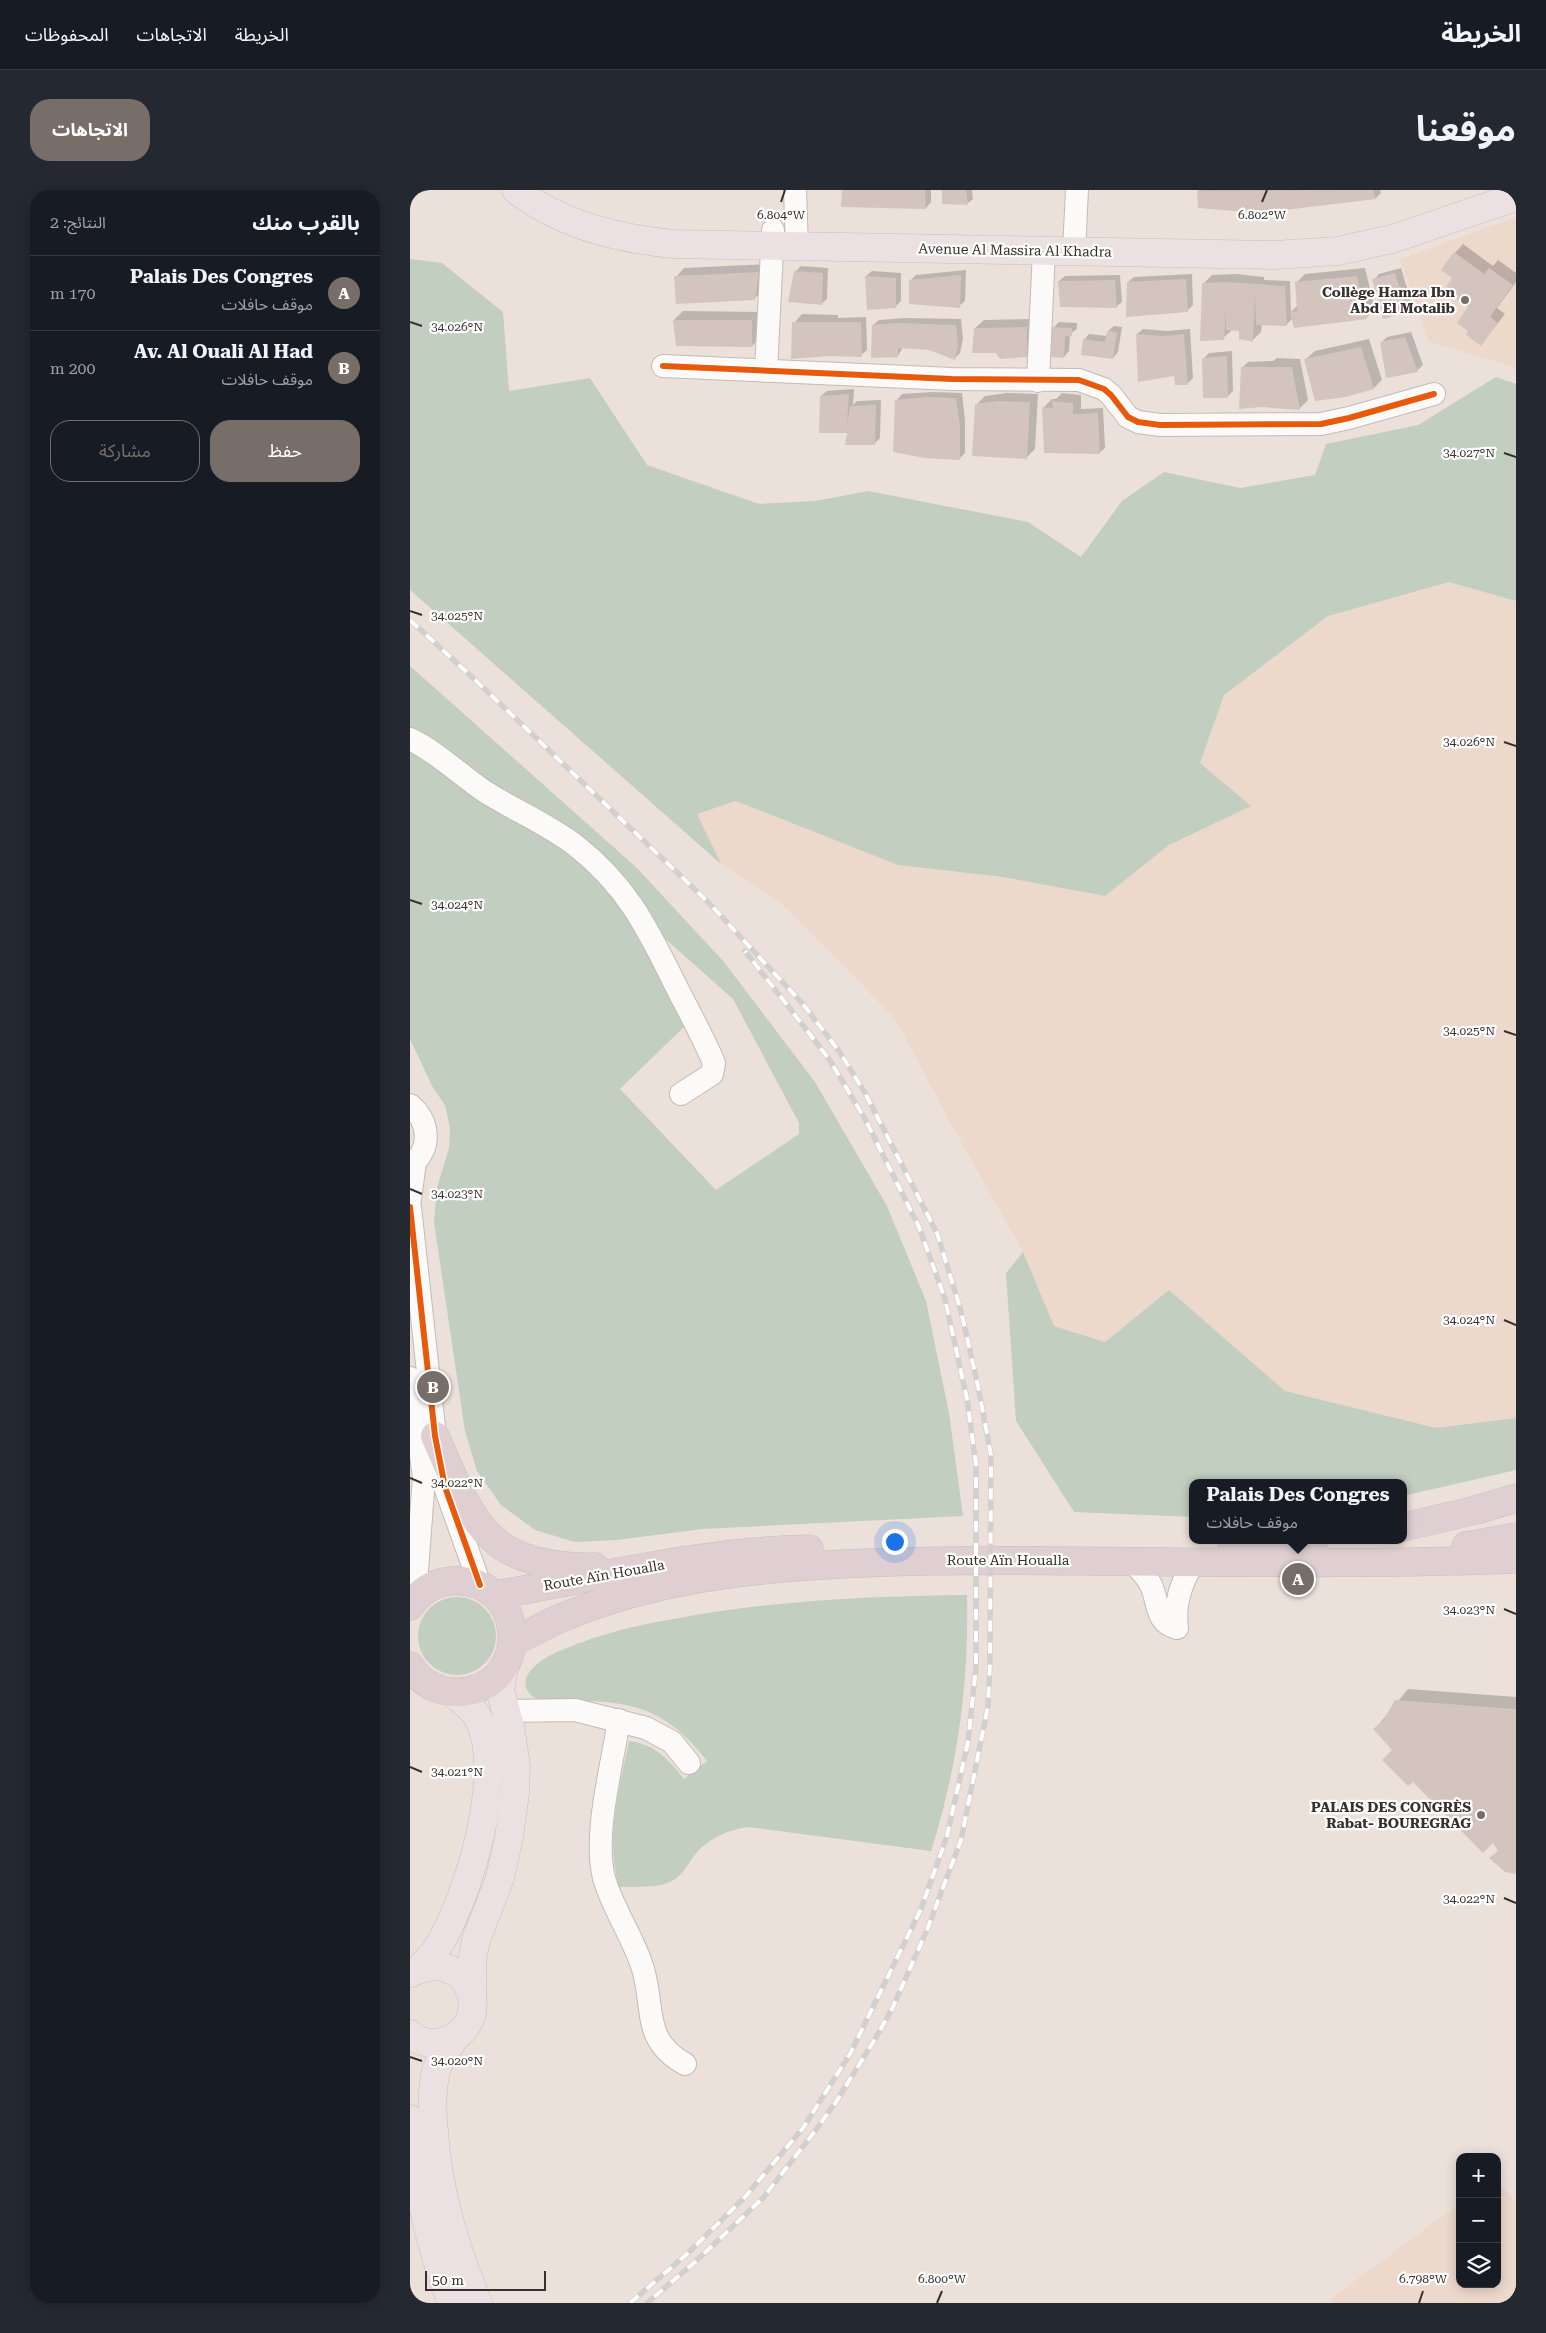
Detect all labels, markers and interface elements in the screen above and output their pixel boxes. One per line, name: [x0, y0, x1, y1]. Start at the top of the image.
text: الخريطة: [1441, 20, 1521, 48]
text: المحفوظات: [25, 24, 109, 45]
text: الاتجاهات: [137, 24, 207, 45]
text: الخريطة: [235, 24, 289, 45]
button: الاتجاهات: [30, 99, 150, 161]
text: موقعنا: [1416, 109, 1516, 150]
text: 6.804°W: [757, 208, 806, 222]
text: 6.802°W: [1238, 208, 1287, 222]
text: بالقرب منك: [252, 211, 360, 235]
text: النتائج: 2: [50, 213, 106, 232]
street label: Avenue Al Massira Al Khadra: [918, 240, 1112, 260]
text: Palais Des Congres: [130, 265, 313, 288]
text: 170 m: [50, 284, 96, 303]
text: A: [338, 284, 350, 303]
place label: Collège Hamza Ibn Abd El Motalib: [1322, 284, 1456, 316]
marker: Collège Hamza Ibn Abd El Motalib: [1459, 294, 1471, 306]
text: موقف حافلات: [222, 295, 313, 314]
text: 34.026°N: [431, 320, 483, 334]
text: Av. Al Ouali Al Had: [134, 340, 313, 363]
text: 200 m: [50, 359, 96, 378]
text: B: [338, 359, 350, 378]
text: موقف حافلات: [222, 370, 313, 389]
button: مشاركة: [50, 420, 200, 482]
button: حفظ: [210, 420, 360, 482]
text: 34.027°N: [1443, 446, 1495, 460]
text: 34.025°N: [431, 609, 483, 623]
text: 34.026°N: [1443, 735, 1495, 749]
text: 34.024°N: [431, 898, 483, 912]
text: 34.025°N: [1443, 1024, 1495, 1038]
text: 34.023°N: [431, 1187, 483, 1201]
text: 34.024°N: [1443, 1313, 1495, 1327]
pin: B: [417, 1368, 449, 1406]
text: 34.022°N: [431, 1476, 483, 1490]
popup: [1189, 1479, 1407, 1544]
text: Palais Des Congres: [1206, 1483, 1390, 1506]
text: موقف حافلات: [1206, 1513, 1298, 1532]
your location: [882, 1529, 908, 1555]
street label: Route Aïn Houalla: [947, 1552, 1070, 1568]
street label: Route Aïn Houalla: [542, 1556, 666, 1594]
pin: A: [1282, 1560, 1314, 1598]
text: 34.023°N: [1443, 1603, 1495, 1617]
text: 34.021°N: [431, 1765, 483, 1779]
place label: PALAIS DES CONGRÈS Rabat- BOUREGRAG: [1311, 1799, 1471, 1831]
marker: PALAIS DES CONGRÈS Rabat- BOUREGRAG: [1475, 1809, 1487, 1821]
text: 34.022°N: [1443, 1892, 1495, 1906]
text: 34.020°N: [431, 2054, 483, 2068]
map controls: [1456, 2153, 1501, 2288]
button: +: [1456, 2153, 1501, 2198]
button: −: [1456, 2198, 1501, 2243]
button: layers: [1456, 2243, 1501, 2288]
scale bar: [425, 2268, 546, 2291]
text: 50 m: [432, 2272, 464, 2288]
text: 6.800°W: [918, 2272, 967, 2286]
text: 6.798°W: [1399, 2272, 1448, 2286]

